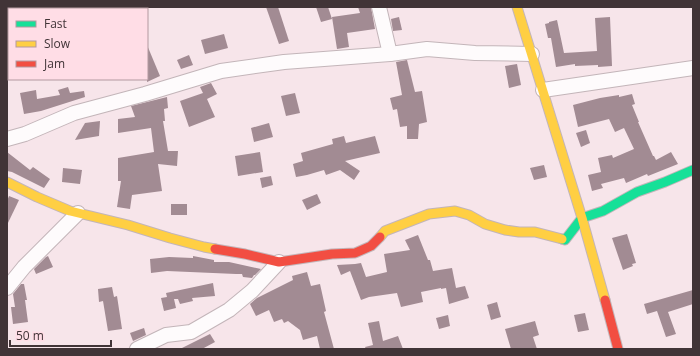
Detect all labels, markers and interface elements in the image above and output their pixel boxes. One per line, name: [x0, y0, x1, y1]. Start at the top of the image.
legend: [8, 8, 148, 80]
text: Fast: [44, 15, 67, 32]
text: Slow: [44, 35, 71, 52]
text: Jam: [43, 55, 65, 72]
scale bar: [10, 322, 111, 348]
text: 50 m: [16, 327, 44, 344]

